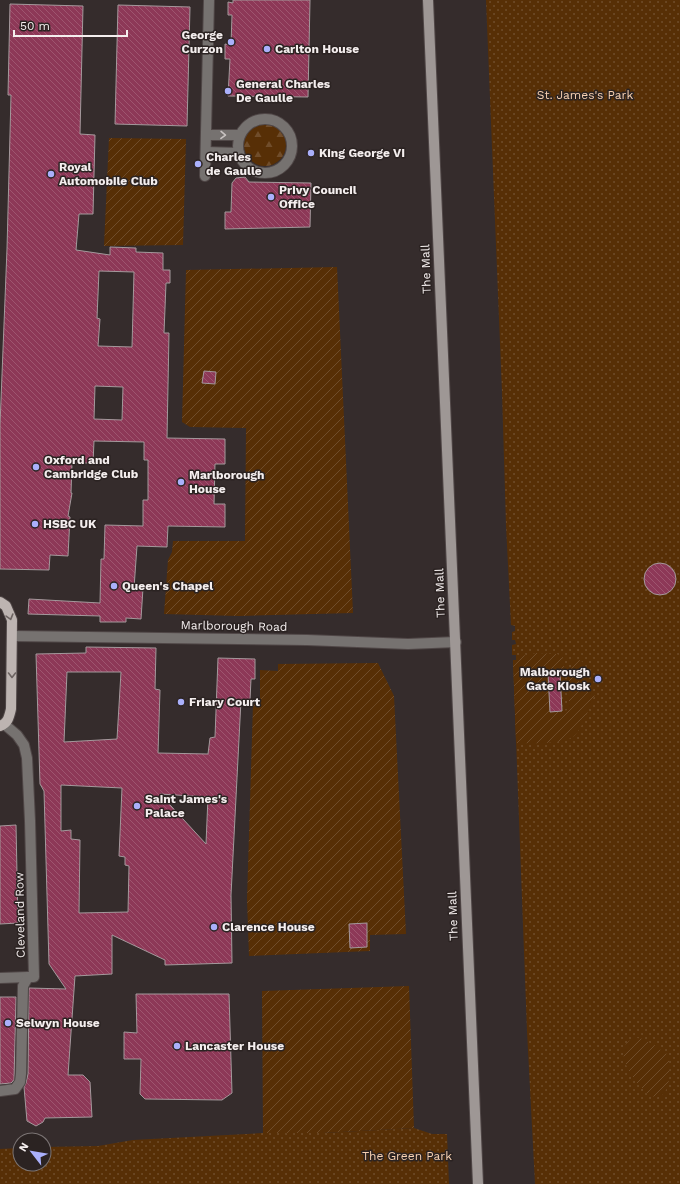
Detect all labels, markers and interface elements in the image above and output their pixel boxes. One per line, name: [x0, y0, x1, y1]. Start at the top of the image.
scale bar: [14, 12, 127, 38]
text: 50 m: [20, 19, 50, 33]
place label: George Curzon: [181, 28, 223, 56]
marker: George Curzon: [226, 37, 236, 47]
place label: Carlton House: [275, 42, 359, 56]
marker: Carlton House: [262, 44, 272, 54]
place label: General Charles De Gaulle: [236, 77, 331, 105]
marker: General Charles De Gaulle: [223, 86, 233, 96]
park label: St. James's Park: [537, 88, 633, 102]
one-way arrow: [220, 131, 226, 139]
place label: King George VI: [319, 146, 405, 160]
marker: King George VI: [306, 148, 316, 158]
place label: Charles de Gaulle: [206, 150, 262, 178]
marker: Charles de Gaulle: [193, 159, 203, 169]
place label: Royal Automobile Club: [59, 160, 158, 188]
marker: Royal Automobile Club: [46, 169, 56, 179]
place label: Privy Council Office: [279, 183, 357, 211]
marker: Privy Council Office: [266, 192, 276, 202]
street label: The Mall: [418, 244, 434, 294]
place label: Oxford and Cambridge Club: [44, 453, 139, 481]
marker: Oxford and Cambridge Club: [31, 462, 41, 472]
place label: Marlborough House: [189, 468, 265, 496]
marker: Marlborough House: [176, 477, 186, 487]
place label: HSBC UK: [43, 517, 97, 531]
marker: HSBC UK: [30, 519, 40, 529]
street label: The Mall: [432, 568, 448, 618]
place label: Queen's Chapel: [122, 579, 213, 593]
marker: Queen's Chapel: [109, 581, 119, 591]
one-way arrow: [6, 614, 14, 621]
street label: Marlborough Road: [181, 618, 287, 634]
place label: Malborough Gate Kiosk: [520, 665, 591, 693]
one-way arrow: [8, 672, 16, 678]
marker: Malborough Gate Kiosk: [593, 674, 603, 684]
place label: Friary Court: [189, 695, 261, 709]
marker: Friary Court: [176, 697, 186, 707]
place label: Saint James's Palace: [145, 792, 228, 820]
marker: Saint James's Palace: [132, 801, 142, 811]
street label: Cleveland Row: [12, 872, 28, 958]
street label: The Mall: [445, 891, 461, 941]
place label: Clarence House: [222, 920, 315, 934]
marker: Clarence House: [209, 922, 219, 932]
place label: Selwyn House: [16, 1016, 100, 1030]
marker: Selwyn House: [3, 1018, 13, 1028]
place label: Lancaster House: [185, 1039, 284, 1053]
marker: Lancaster House: [172, 1041, 182, 1051]
north arrow: [12, 1132, 52, 1172]
text: N: [16, 1140, 32, 1154]
park label: The Green Park: [362, 1149, 452, 1163]

